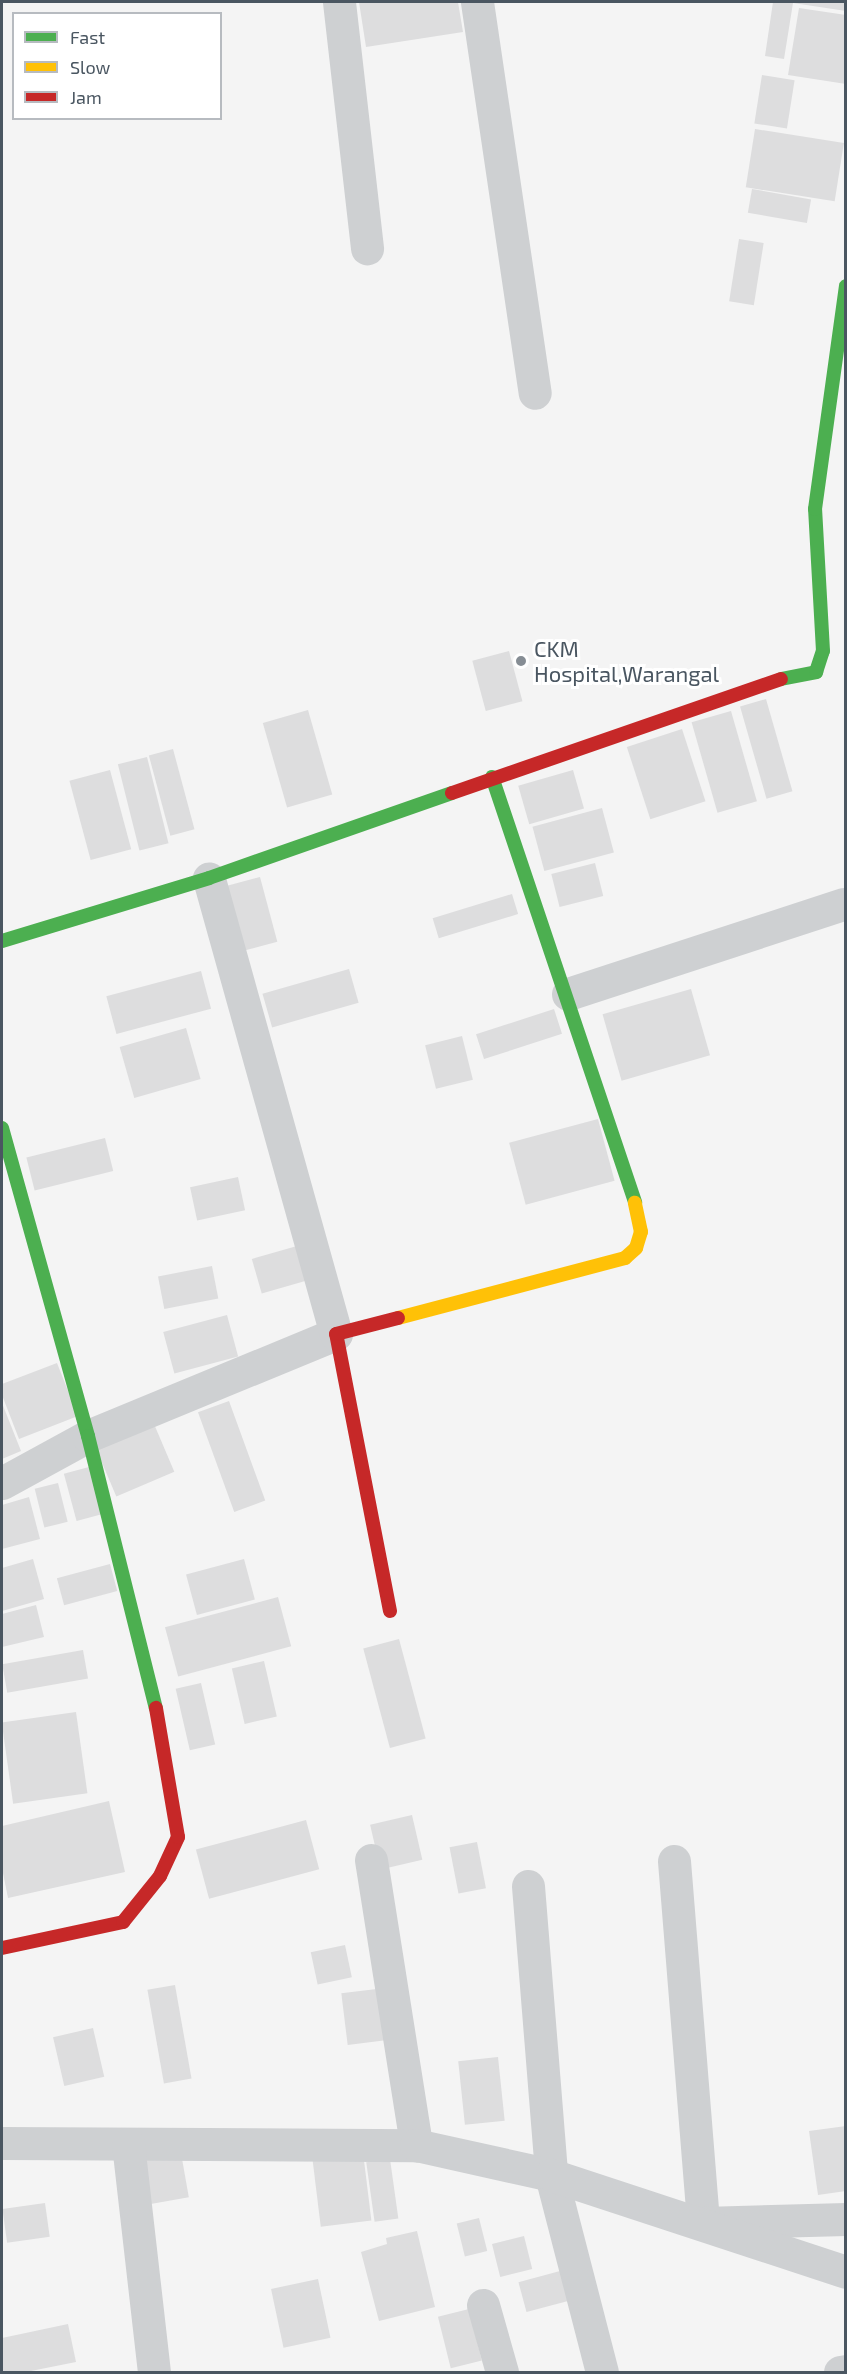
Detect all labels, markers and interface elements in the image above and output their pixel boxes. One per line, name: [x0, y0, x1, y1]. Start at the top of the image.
legend: [12, 12, 222, 120]
text: Fast: [70, 26, 105, 48]
text: Slow: [70, 56, 110, 78]
text: Jam: [70, 86, 102, 108]
place label: CKM Hospital,Warangal: [534, 635, 719, 686]
marker: CKM Hospital,Warangal: [512, 652, 530, 670]

